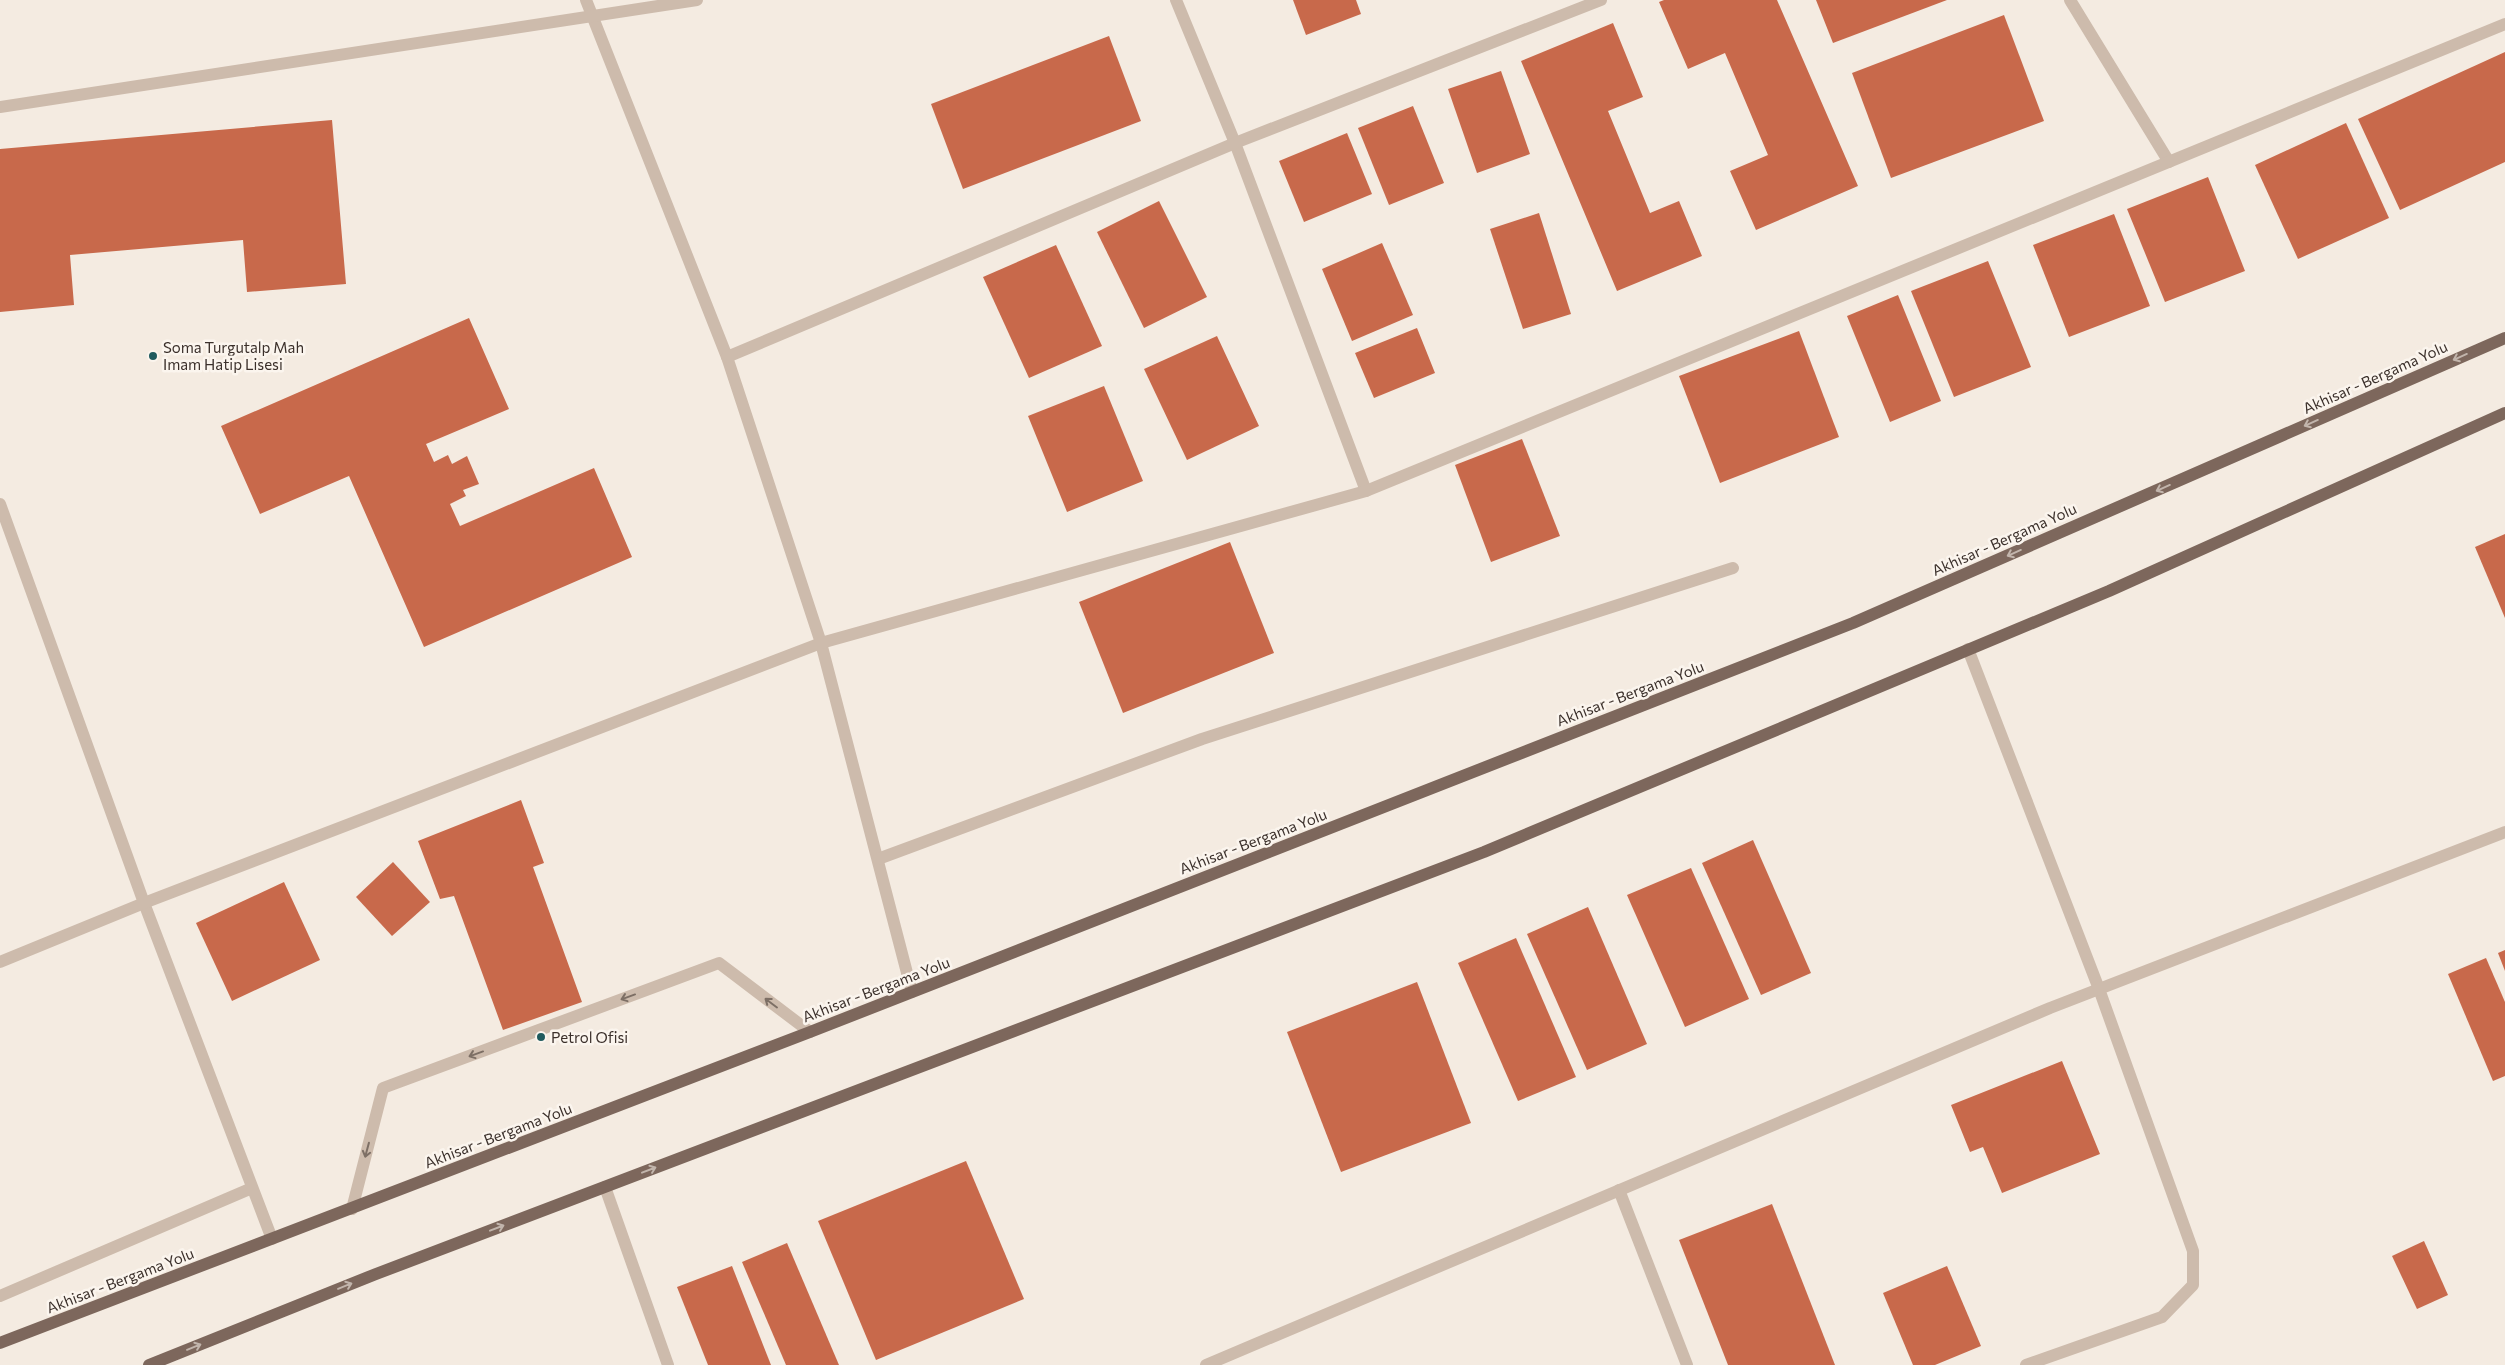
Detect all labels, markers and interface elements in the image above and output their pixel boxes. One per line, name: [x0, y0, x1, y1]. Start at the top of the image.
street label: Akhisar - Bergama Yolu: [2300, 337, 2450, 417]
place label: Soma Turgutalp Mah Imam Hatip Lisesi: [163, 338, 304, 373]
marker: Soma Turgutalp Mah Imam Hatip Lisesi: [147, 350, 159, 362]
one-way arrow: [2453, 353, 2468, 363]
one-way arrow: [2304, 419, 2319, 428]
one-way arrow: [2156, 483, 2171, 493]
street label: Akhisar - Bergama Yolu: [1929, 499, 2079, 579]
one-way arrow: [2007, 548, 2022, 558]
street label: Akhisar - Bergama Yolu: [1554, 657, 1706, 729]
street label: Akhisar - Bergama Yolu: [1177, 805, 1329, 877]
street label: Akhisar - Bergama Yolu: [800, 953, 952, 1025]
one-way arrow: [621, 993, 636, 1002]
one-way arrow: [765, 997, 778, 1008]
place label: Petrol Ofisi: [551, 1028, 628, 1046]
marker: Petrol Ofisi: [535, 1031, 547, 1043]
one-way arrow: [468, 1050, 484, 1059]
street label: Akhisar - Bergama Yolu: [422, 1099, 574, 1171]
one-way arrow: [362, 1141, 371, 1157]
one-way arrow: [640, 1165, 656, 1174]
one-way arrow: [489, 1223, 504, 1232]
street label: Akhisar - Bergama Yolu: [44, 1244, 196, 1316]
one-way arrow: [337, 1281, 352, 1291]
one-way arrow: [186, 1342, 201, 1351]

